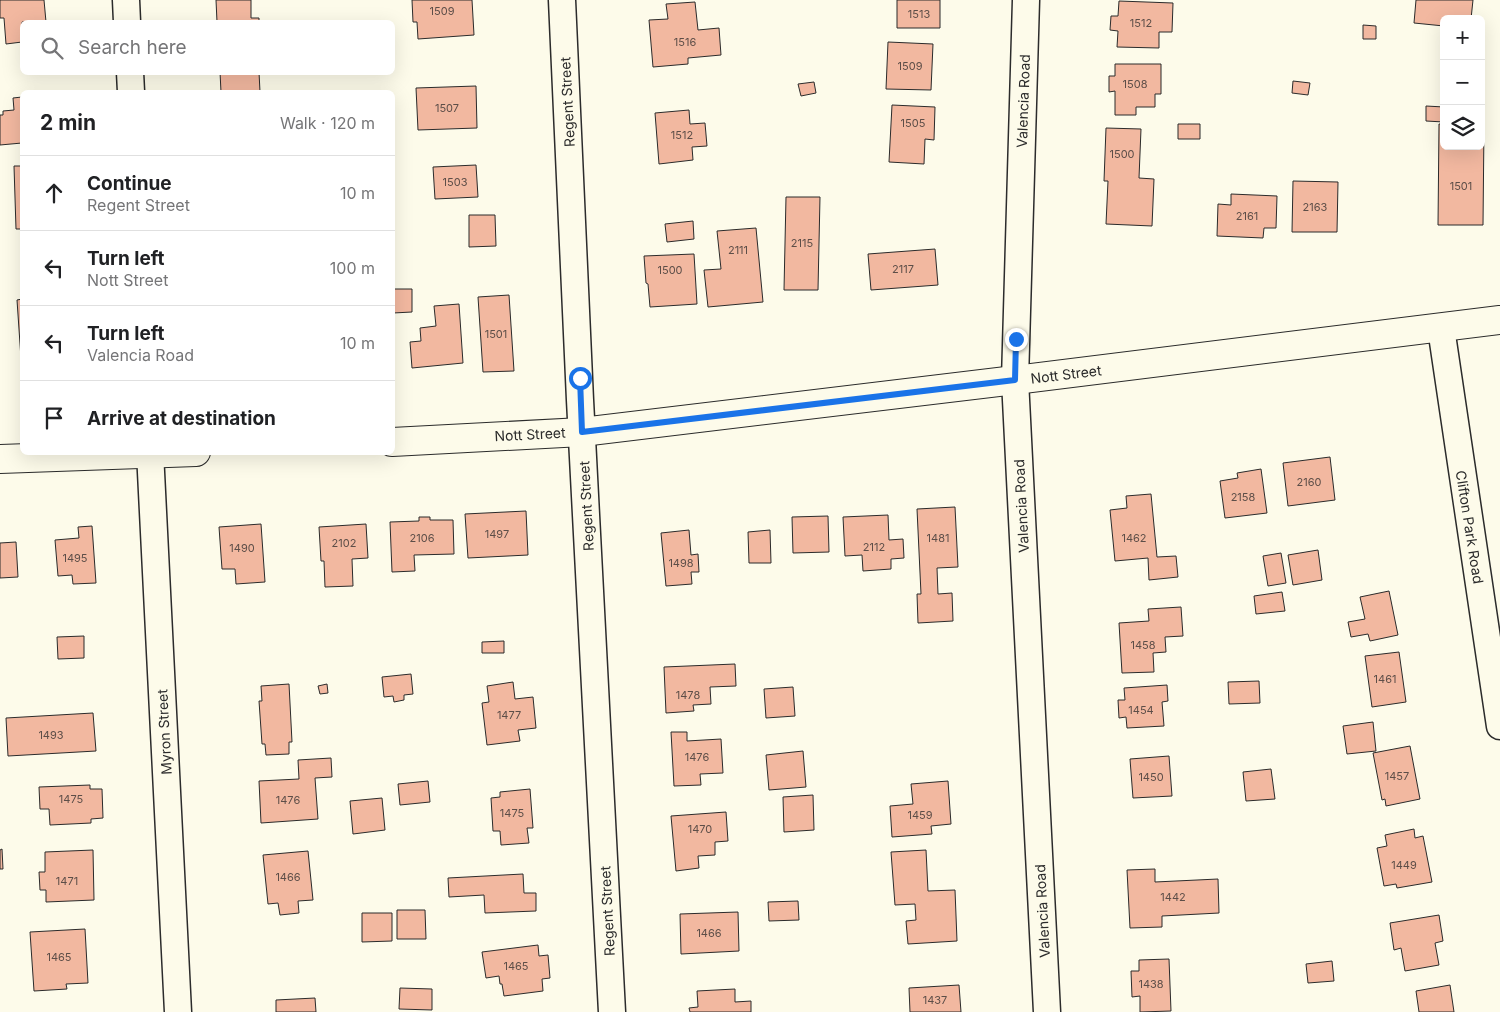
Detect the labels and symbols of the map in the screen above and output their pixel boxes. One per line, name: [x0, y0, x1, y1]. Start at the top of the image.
house number: 1509: [430, 4, 455, 18]
house number: 1513: [908, 7, 930, 21]
house number: 1512: [1130, 16, 1152, 30]
house number: 1516: [674, 35, 696, 49]
street label: Valencia Road: [1013, 54, 1033, 148]
street label: Regent Street: [556, 56, 578, 147]
house number: 1509: [898, 59, 923, 73]
house number: 1508: [1123, 77, 1148, 91]
house number: 1507: [435, 101, 459, 115]
house number: 1505: [901, 116, 926, 130]
house number: 1512: [671, 128, 693, 142]
house number: 1500: [1109, 147, 1135, 161]
house number: 1503: [443, 175, 468, 189]
house number: 1501: [1450, 179, 1472, 193]
house number: 2163: [1303, 200, 1328, 214]
house number: 2161: [1236, 209, 1258, 223]
house number: 2115: [791, 236, 813, 250]
house number: 2111: [728, 243, 748, 257]
house number: 2117: [892, 262, 914, 276]
house number: 1500: [657, 263, 683, 277]
house number: 1501: [485, 327, 507, 341]
route end: [1005, 328, 1028, 351]
street label: Nott Street: [1030, 361, 1103, 387]
route start: [569, 367, 592, 390]
street label: Nott Street: [494, 424, 566, 444]
street label: Valencia Road: [1010, 459, 1032, 553]
street label: Regent Street: [575, 460, 597, 551]
street label: Clifton Park Road: [1453, 469, 1487, 585]
house number: 2160: [1297, 475, 1322, 489]
house number: 2158: [1231, 490, 1256, 504]
house number: 1497: [485, 527, 509, 541]
house number: 2106: [410, 531, 435, 545]
house number: 1481: [927, 531, 949, 545]
house number: 1462: [1121, 531, 1147, 545]
house number: 2102: [332, 536, 356, 550]
house number: 2112: [863, 540, 885, 554]
house number: 1490: [229, 541, 255, 555]
house number: 1495: [62, 551, 88, 565]
house number: 1498: [668, 556, 694, 570]
house number: 1458: [1130, 638, 1156, 652]
house number: 1461: [1374, 672, 1396, 686]
street label: Myron Street: [153, 688, 175, 775]
house number: 1478: [676, 688, 700, 702]
house number: 1454: [1128, 703, 1154, 717]
house number: 1477: [497, 708, 521, 722]
house number: 1493: [38, 728, 64, 742]
house number: 1476: [685, 750, 709, 764]
house number: 1457: [1385, 769, 1409, 783]
house number: 1450: [1138, 770, 1164, 784]
house number: 1475: [59, 792, 84, 806]
house number: 1476: [276, 793, 300, 807]
house number: 1475: [500, 806, 525, 820]
house number: 1459: [907, 808, 933, 822]
house number: 1470: [688, 822, 712, 836]
house number: 1449: [1391, 858, 1417, 872]
street label: Valencia Road: [1031, 864, 1053, 958]
street label: Regent Street: [596, 865, 618, 956]
house number: 1466: [275, 870, 301, 884]
house number: 1471: [56, 874, 78, 888]
house number: 1442: [1160, 890, 1186, 904]
house number: 1466: [696, 926, 722, 940]
house number: 1465: [46, 950, 72, 964]
house number: 1465: [503, 959, 529, 973]
house number: 1438: [1138, 977, 1164, 991]
house number: 1437: [923, 993, 947, 1007]

